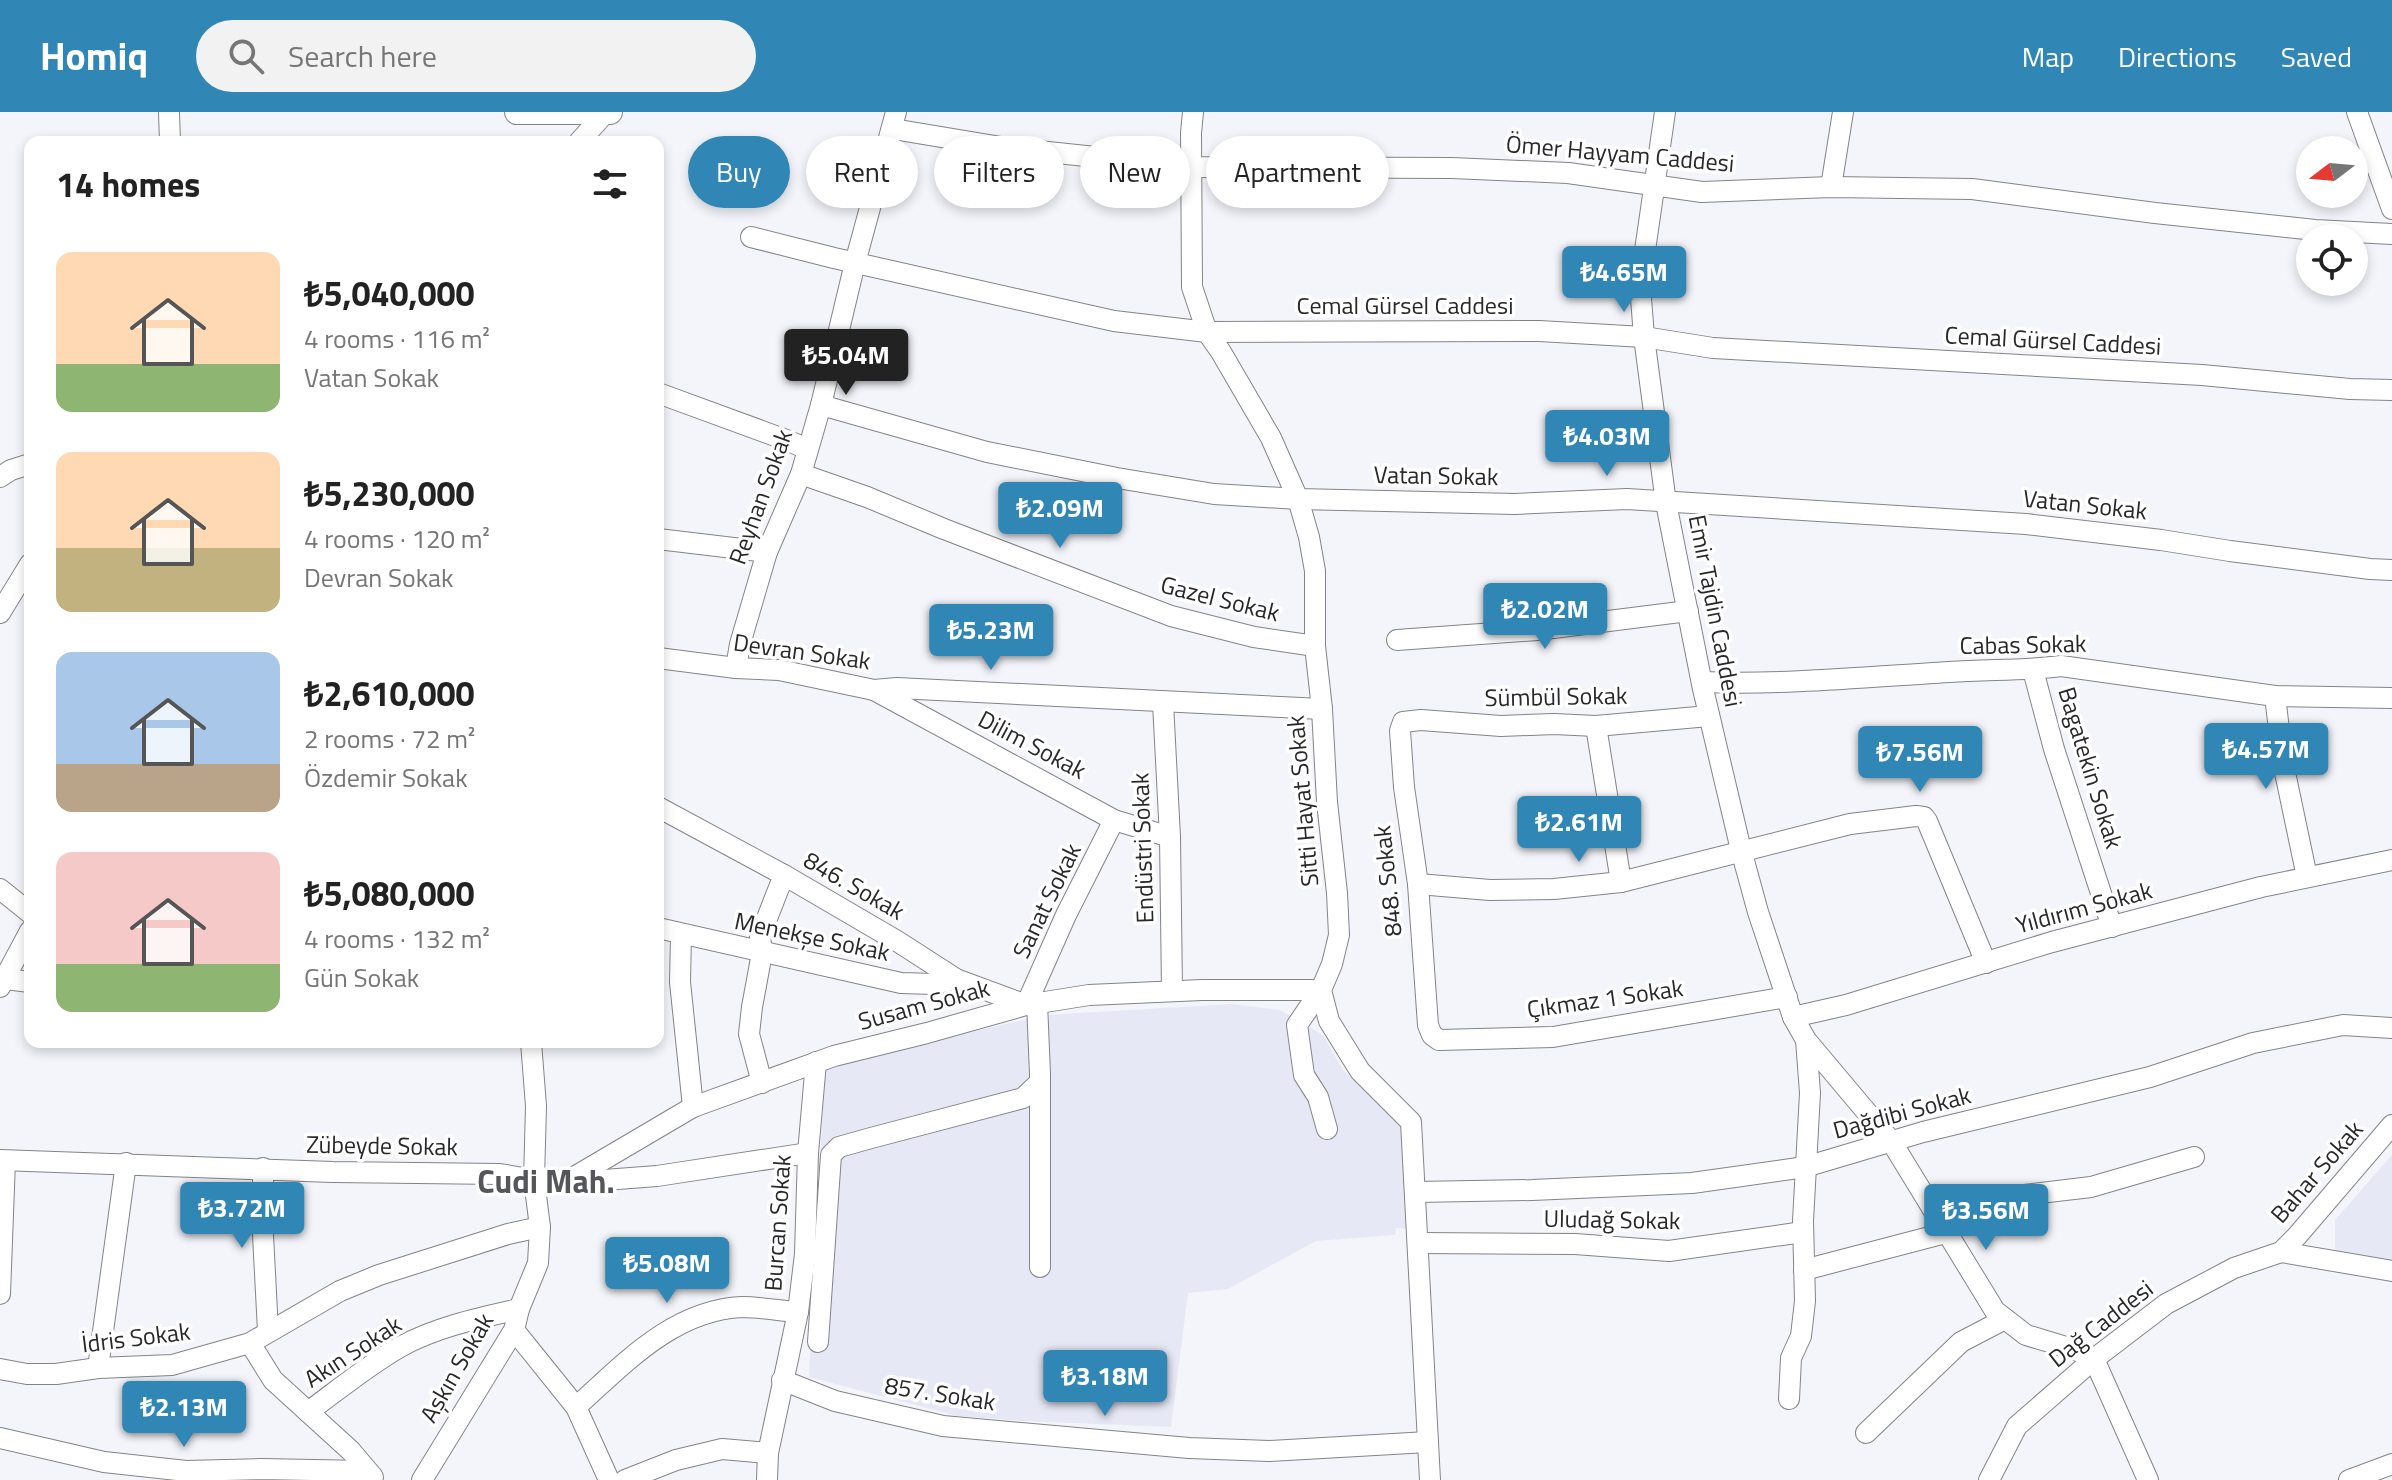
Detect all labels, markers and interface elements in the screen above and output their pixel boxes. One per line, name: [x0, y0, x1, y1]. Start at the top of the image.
search box: [196, 20, 756, 92]
text: Homiq: [40, 27, 148, 85]
text: Search here: [288, 33, 437, 79]
icon: search: [224, 34, 268, 78]
text: Map: [2022, 35, 2074, 78]
text: Directions: [2118, 35, 2237, 78]
text: Saved: [2281, 35, 2352, 78]
street label: Ömer Hayyam Caddesi: [1504, 125, 1736, 181]
chip: Buy: [688, 136, 790, 208]
chip: Rent: [806, 136, 918, 208]
chip: Filters: [934, 136, 1064, 208]
chip: New: [1080, 136, 1190, 208]
chip: Apartment: [1206, 136, 1389, 208]
north arrow: [2296, 136, 2368, 208]
map controls: [2296, 136, 2368, 296]
text: 14 homes: [56, 158, 200, 210]
icon: filters: [588, 162, 632, 206]
button: locate: [2296, 224, 2368, 296]
pin: ₺4.65M: [1559, 246, 1689, 314]
text: ₺4.65M: [1580, 252, 1668, 291]
text: ₺5,040,000: [304, 267, 475, 319]
icon: home: [120, 284, 216, 380]
street label: Cemal Gürsel Caddesi: [1297, 287, 1513, 323]
street label: Cemal Gürsel Caddesi: [1944, 316, 2162, 364]
text: 4 rooms · 116 m²: [304, 319, 490, 358]
pin: ₺5.04M: [781, 329, 911, 397]
text: ₺5.04M: [802, 335, 890, 374]
text: Vatan Sokak: [304, 358, 439, 397]
pin: ₺4.03M: [1542, 410, 1672, 478]
text: ₺4.03M: [1563, 416, 1651, 455]
street label: Reyhan Sokak: [719, 423, 801, 569]
street label: Vatan Sokak: [1373, 456, 1499, 494]
text: ₺5,230,000: [304, 467, 475, 519]
street label: Vatan Sokak: [2021, 480, 2149, 528]
pin: ₺2.09M: [995, 482, 1125, 550]
icon: home: [120, 484, 216, 580]
text: ₺2.09M: [1016, 488, 1104, 527]
street label: Emir Tajdin Caddesi: [1680, 512, 1752, 710]
text: 4 rooms · 120 m²: [304, 519, 490, 558]
text: Devran Sokak: [304, 558, 454, 597]
street label: Gazel Sokak: [1157, 566, 1284, 630]
pin: ₺2.02M: [1480, 583, 1610, 651]
text: ₺2.02M: [1501, 589, 1589, 628]
pin: ₺5.23M: [926, 604, 1056, 672]
text: ₺5.23M: [947, 610, 1035, 649]
street label: Devran Sokak: [731, 624, 874, 679]
street label: Cabas Sokak: [1959, 625, 2087, 663]
text: ₺2,610,000: [304, 667, 475, 719]
street label: Sümbül Sokak: [1484, 677, 1628, 715]
street label: Bagatekin Sokak: [2049, 682, 2133, 853]
icon: home: [120, 684, 216, 780]
street label: Dilim Sokak: [972, 701, 1093, 788]
street label: Sitti Hayat Sokak: [1277, 714, 1327, 888]
text: 2 rooms · 72 m²: [304, 719, 475, 758]
pin: ₺4.57M: [2201, 723, 2331, 791]
pin: ₺7.56M: [1855, 726, 1985, 794]
text: ₺4.57M: [2222, 729, 2310, 768]
text: ₺7.56M: [1876, 732, 1964, 771]
text: Özdemir Sokak: [304, 758, 468, 797]
street label: Endüstri Sokak: [1121, 772, 1163, 924]
pin: ₺2.61M: [1514, 796, 1644, 864]
text: ₺2.61M: [1535, 802, 1623, 841]
street label: 848. Sokak: [1363, 823, 1411, 938]
street label: Sanat Sokak: [1003, 836, 1090, 964]
street label: 846. Sokak: [797, 842, 912, 929]
text: ₺5,080,000: [304, 867, 475, 919]
street label: Yıldırım Sokak: [2012, 871, 2156, 943]
icon: home: [120, 884, 216, 980]
street label: Menekşe Sokak: [731, 902, 894, 970]
text: 4 rooms · 132 m²: [304, 919, 490, 958]
text: Gün Sokak: [304, 958, 419, 997]
street label: Susam Sokak: [854, 969, 994, 1039]
street label: Çıkmaz 1 Sokak: [1524, 969, 1686, 1027]
street label: Dağdibi Sokak: [1829, 1076, 1975, 1148]
street label: Bahar Sokak: [2261, 1112, 2371, 1231]
street label: Zübeyde Sokak: [306, 1126, 459, 1164]
street label: Burcan Sokak: [754, 1153, 800, 1292]
district label: Cudi Mah.: [477, 1157, 615, 1205]
pin: ₺3.72M: [177, 1182, 307, 1250]
pin: ₺3.56M: [1921, 1184, 2051, 1252]
text: ₺3.72M: [198, 1188, 286, 1227]
text: ₺3.56M: [1942, 1190, 2030, 1229]
street label: Uludağ Sokak: [1543, 1200, 1681, 1238]
pin: ₺5.08M: [602, 1237, 732, 1305]
text: ₺5.08M: [623, 1243, 711, 1282]
street label: Dağ Caddesi: [2040, 1271, 2160, 1376]
street label: Akın Sokak: [297, 1306, 409, 1396]
street label: Aşkın Sokak: [410, 1306, 502, 1429]
street label: İdris Sokak: [80, 1312, 193, 1362]
pin: ₺3.18M: [1040, 1350, 1170, 1418]
text: ₺3.18M: [1061, 1356, 1149, 1395]
street label: 857. Sokak: [882, 1367, 998, 1420]
pin: ₺2.13M: [119, 1381, 249, 1449]
text: ₺2.13M: [140, 1387, 228, 1426]

